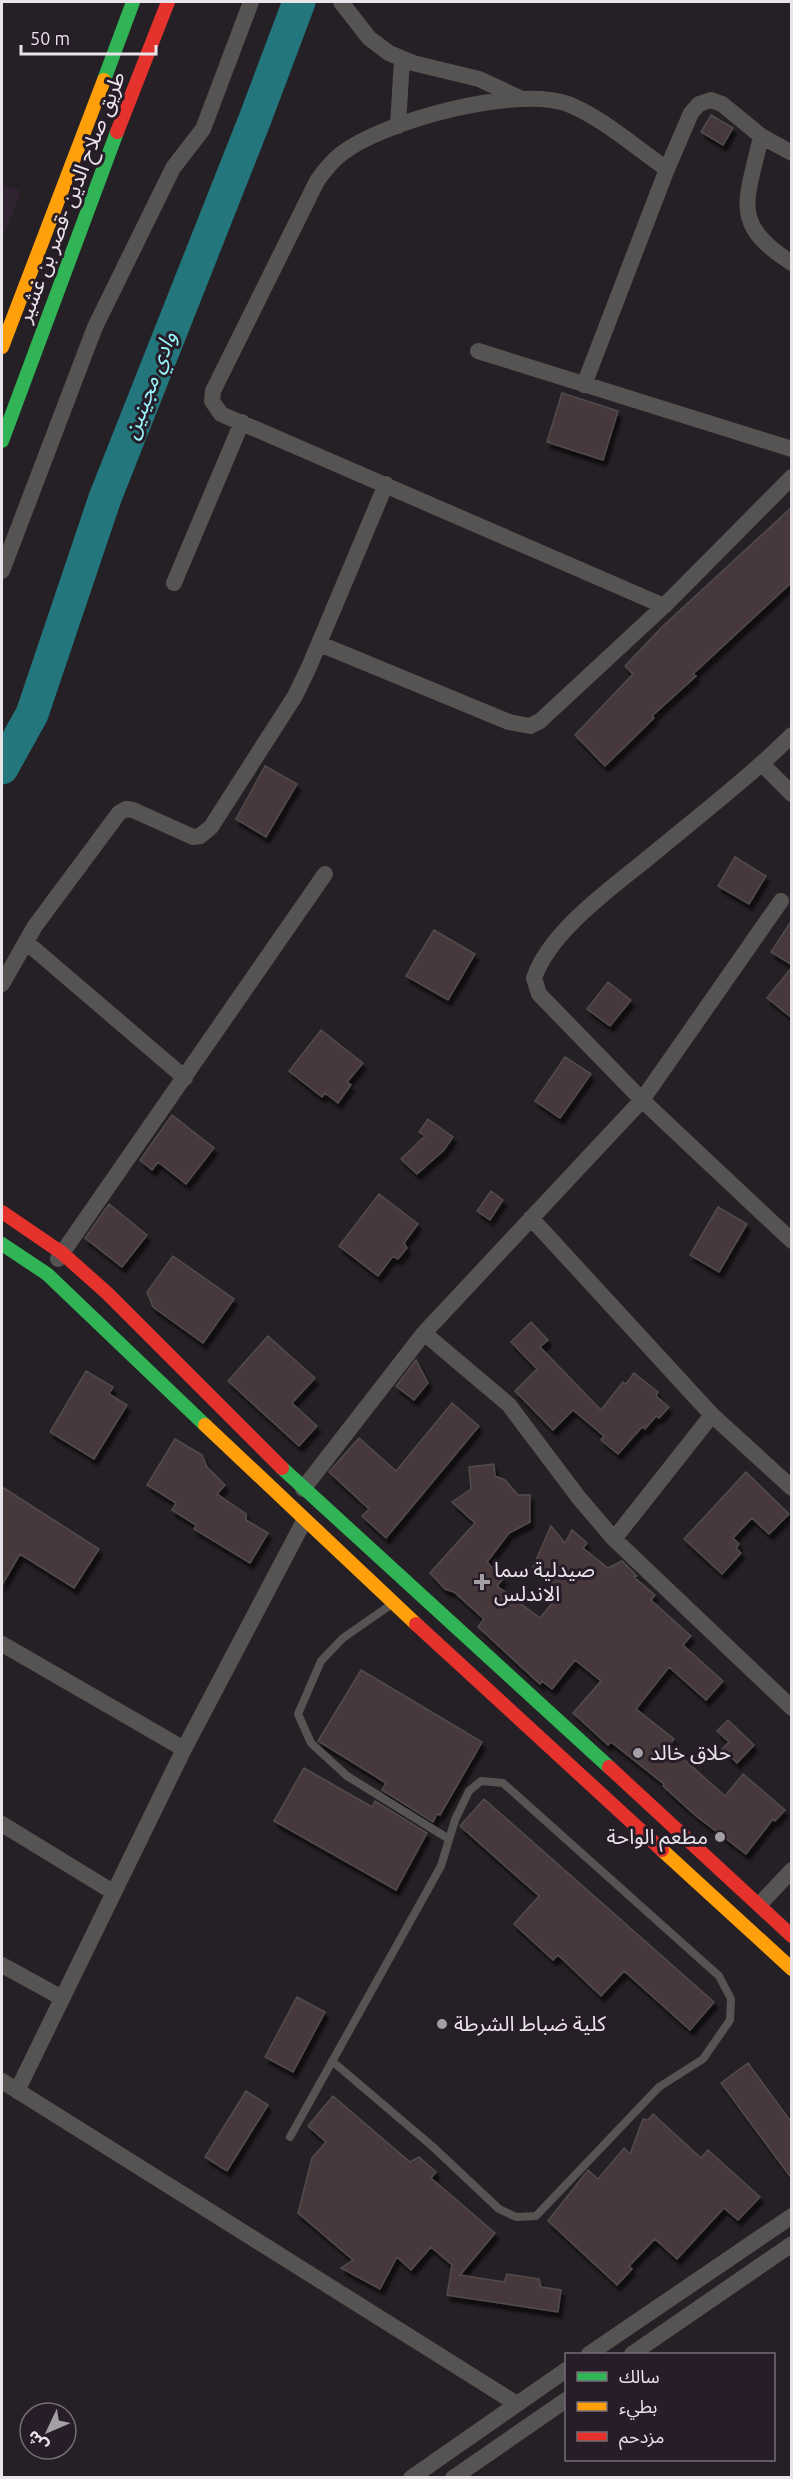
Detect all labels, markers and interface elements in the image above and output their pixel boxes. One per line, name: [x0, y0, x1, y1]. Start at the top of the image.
scale bar: [21, 18, 156, 56]
text: 50 m: [30, 28, 70, 48]
street label: طريق صلاح الدين -قصر بن غشير: [11, 68, 133, 328]
water label: وادي مجينين: [117, 327, 186, 444]
place label: صيدلية سما الاندلس: [494, 1557, 595, 1606]
marker: صيدلية سما الاندلس: [475, 1575, 489, 1589]
place label: حلاق خالد: [650, 1740, 731, 1764]
marker: حلاق خالد: [631, 1746, 645, 1760]
place label: مطعم الواحة: [607, 1824, 708, 1852]
marker: مطعم الواحة: [713, 1830, 727, 1844]
place label: كلية ضباط الشرطة: [454, 2011, 606, 2036]
marker: كلية ضباط الشرطة: [435, 2017, 449, 2031]
legend: [565, 2353, 775, 2461]
text: سالك: [619, 2366, 660, 2386]
text: بطيء: [619, 2396, 657, 2420]
north arrow: [18, 2401, 78, 2461]
text: مزدحم: [619, 2426, 664, 2450]
text: ش: [23, 2427, 52, 2456]

